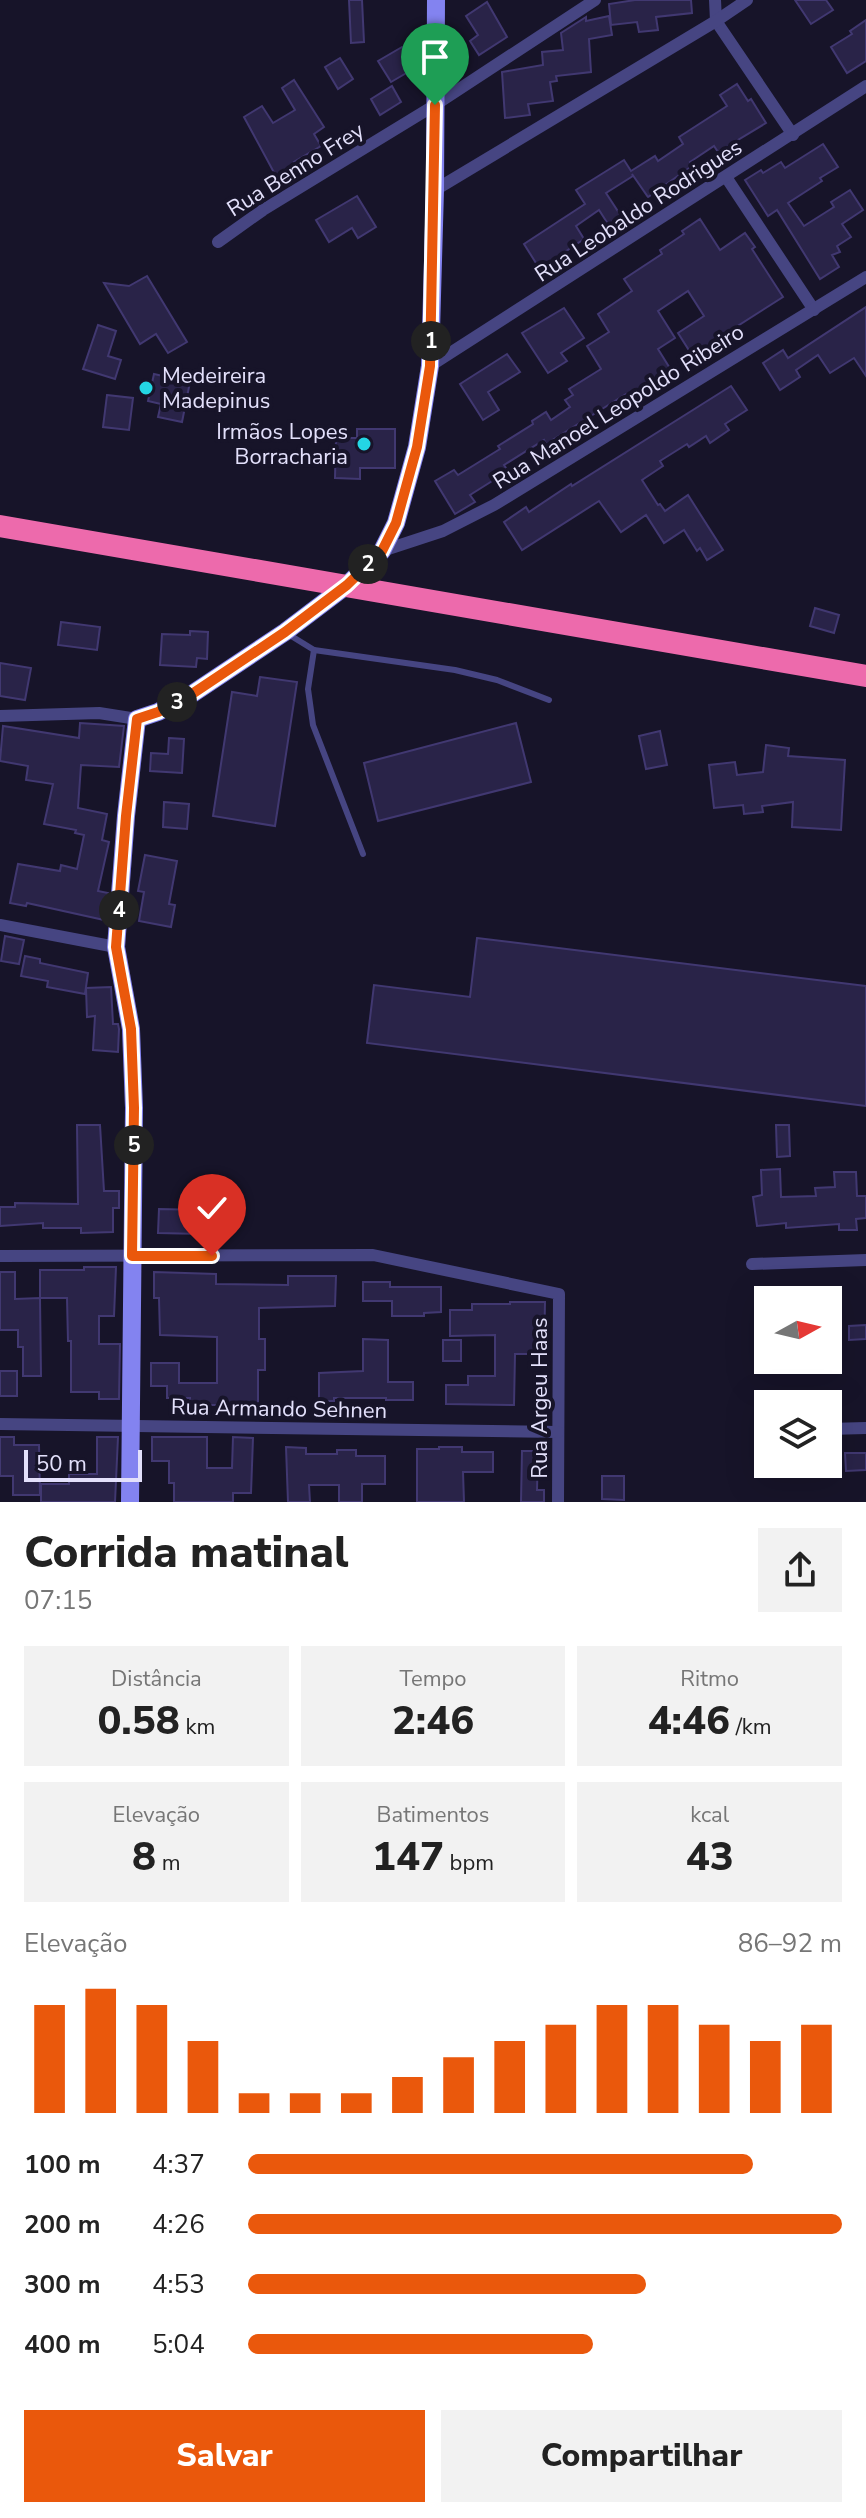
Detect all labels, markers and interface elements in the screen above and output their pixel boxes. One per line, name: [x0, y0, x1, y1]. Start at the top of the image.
pin: [401, 23, 469, 105]
icon: arrive: [413, 35, 457, 79]
street label: Rua Benno Frey: [221, 115, 370, 224]
street label: Rua Leobaldo Rodrigues: [529, 132, 748, 289]
street label: Rua Manoel Leopoldo Ribeiro: [487, 317, 750, 497]
pin: 1: [411, 321, 451, 361]
text: 1: [424, 326, 438, 356]
place label: Medeireira Madepinus: [162, 361, 270, 416]
marker: Medeireira Madepinus: [137, 379, 155, 397]
place label: Irmãos Lopes Borracharia: [216, 417, 348, 472]
marker: Irmãos Lopes Borracharia: [355, 435, 373, 453]
pin: 2: [348, 544, 388, 584]
text: 2: [361, 549, 375, 579]
pin: 3: [157, 682, 197, 722]
text: 3: [170, 687, 184, 717]
pin: 4: [99, 890, 139, 930]
text: 4: [112, 895, 126, 925]
pin: 5: [114, 1125, 154, 1165]
text: 5: [127, 1130, 141, 1160]
pin: [178, 1174, 246, 1256]
icon: check: [190, 1186, 234, 1230]
north arrow: [754, 1286, 842, 1374]
map controls: [754, 1286, 842, 1478]
street label: Rua Argeu Haas: [525, 1317, 555, 1479]
button: layers: [754, 1390, 842, 1478]
street label: Rua Armando Sehnen: [171, 1392, 387, 1426]
scale bar: [24, 1446, 142, 1482]
text: 50 m: [36, 1449, 87, 1479]
text: Corrida matinal: [24, 1523, 349, 1583]
button: share: [758, 1528, 842, 1612]
text: 07:15: [24, 1583, 92, 1618]
text: Distância: [111, 1664, 202, 1694]
text: Tempo: [399, 1664, 467, 1694]
text: Ritmo: [680, 1664, 739, 1694]
text: 0.58: [97, 1694, 180, 1748]
text: 2:46: [392, 1694, 474, 1748]
text: 4:46: [648, 1694, 730, 1748]
text: km: [180, 1712, 215, 1742]
text: /km: [730, 1712, 772, 1742]
text: Elevação: [113, 1800, 200, 1830]
text: Batimentos: [377, 1800, 489, 1830]
text: kcal: [690, 1800, 729, 1830]
text: 8: [132, 1830, 156, 1884]
text: 147: [372, 1830, 444, 1884]
text: 43: [686, 1830, 734, 1884]
text: m: [156, 1848, 181, 1878]
text: bpm: [444, 1848, 494, 1878]
text: Elevação: [24, 1926, 127, 1961]
text: 86–92 m: [738, 1926, 842, 1961]
text: 100 m: [24, 2147, 101, 2182]
text: 4:37: [152, 2147, 205, 2182]
text: 200 m: [24, 2207, 101, 2242]
text: 4:26: [152, 2207, 205, 2242]
text: 300 m: [24, 2267, 101, 2302]
text: 4:53: [152, 2267, 205, 2302]
text: 400 m: [24, 2327, 101, 2362]
text: 5:04: [152, 2327, 205, 2362]
button: Salvar: [24, 2410, 425, 2502]
button: Compartilhar: [441, 2410, 842, 2502]

